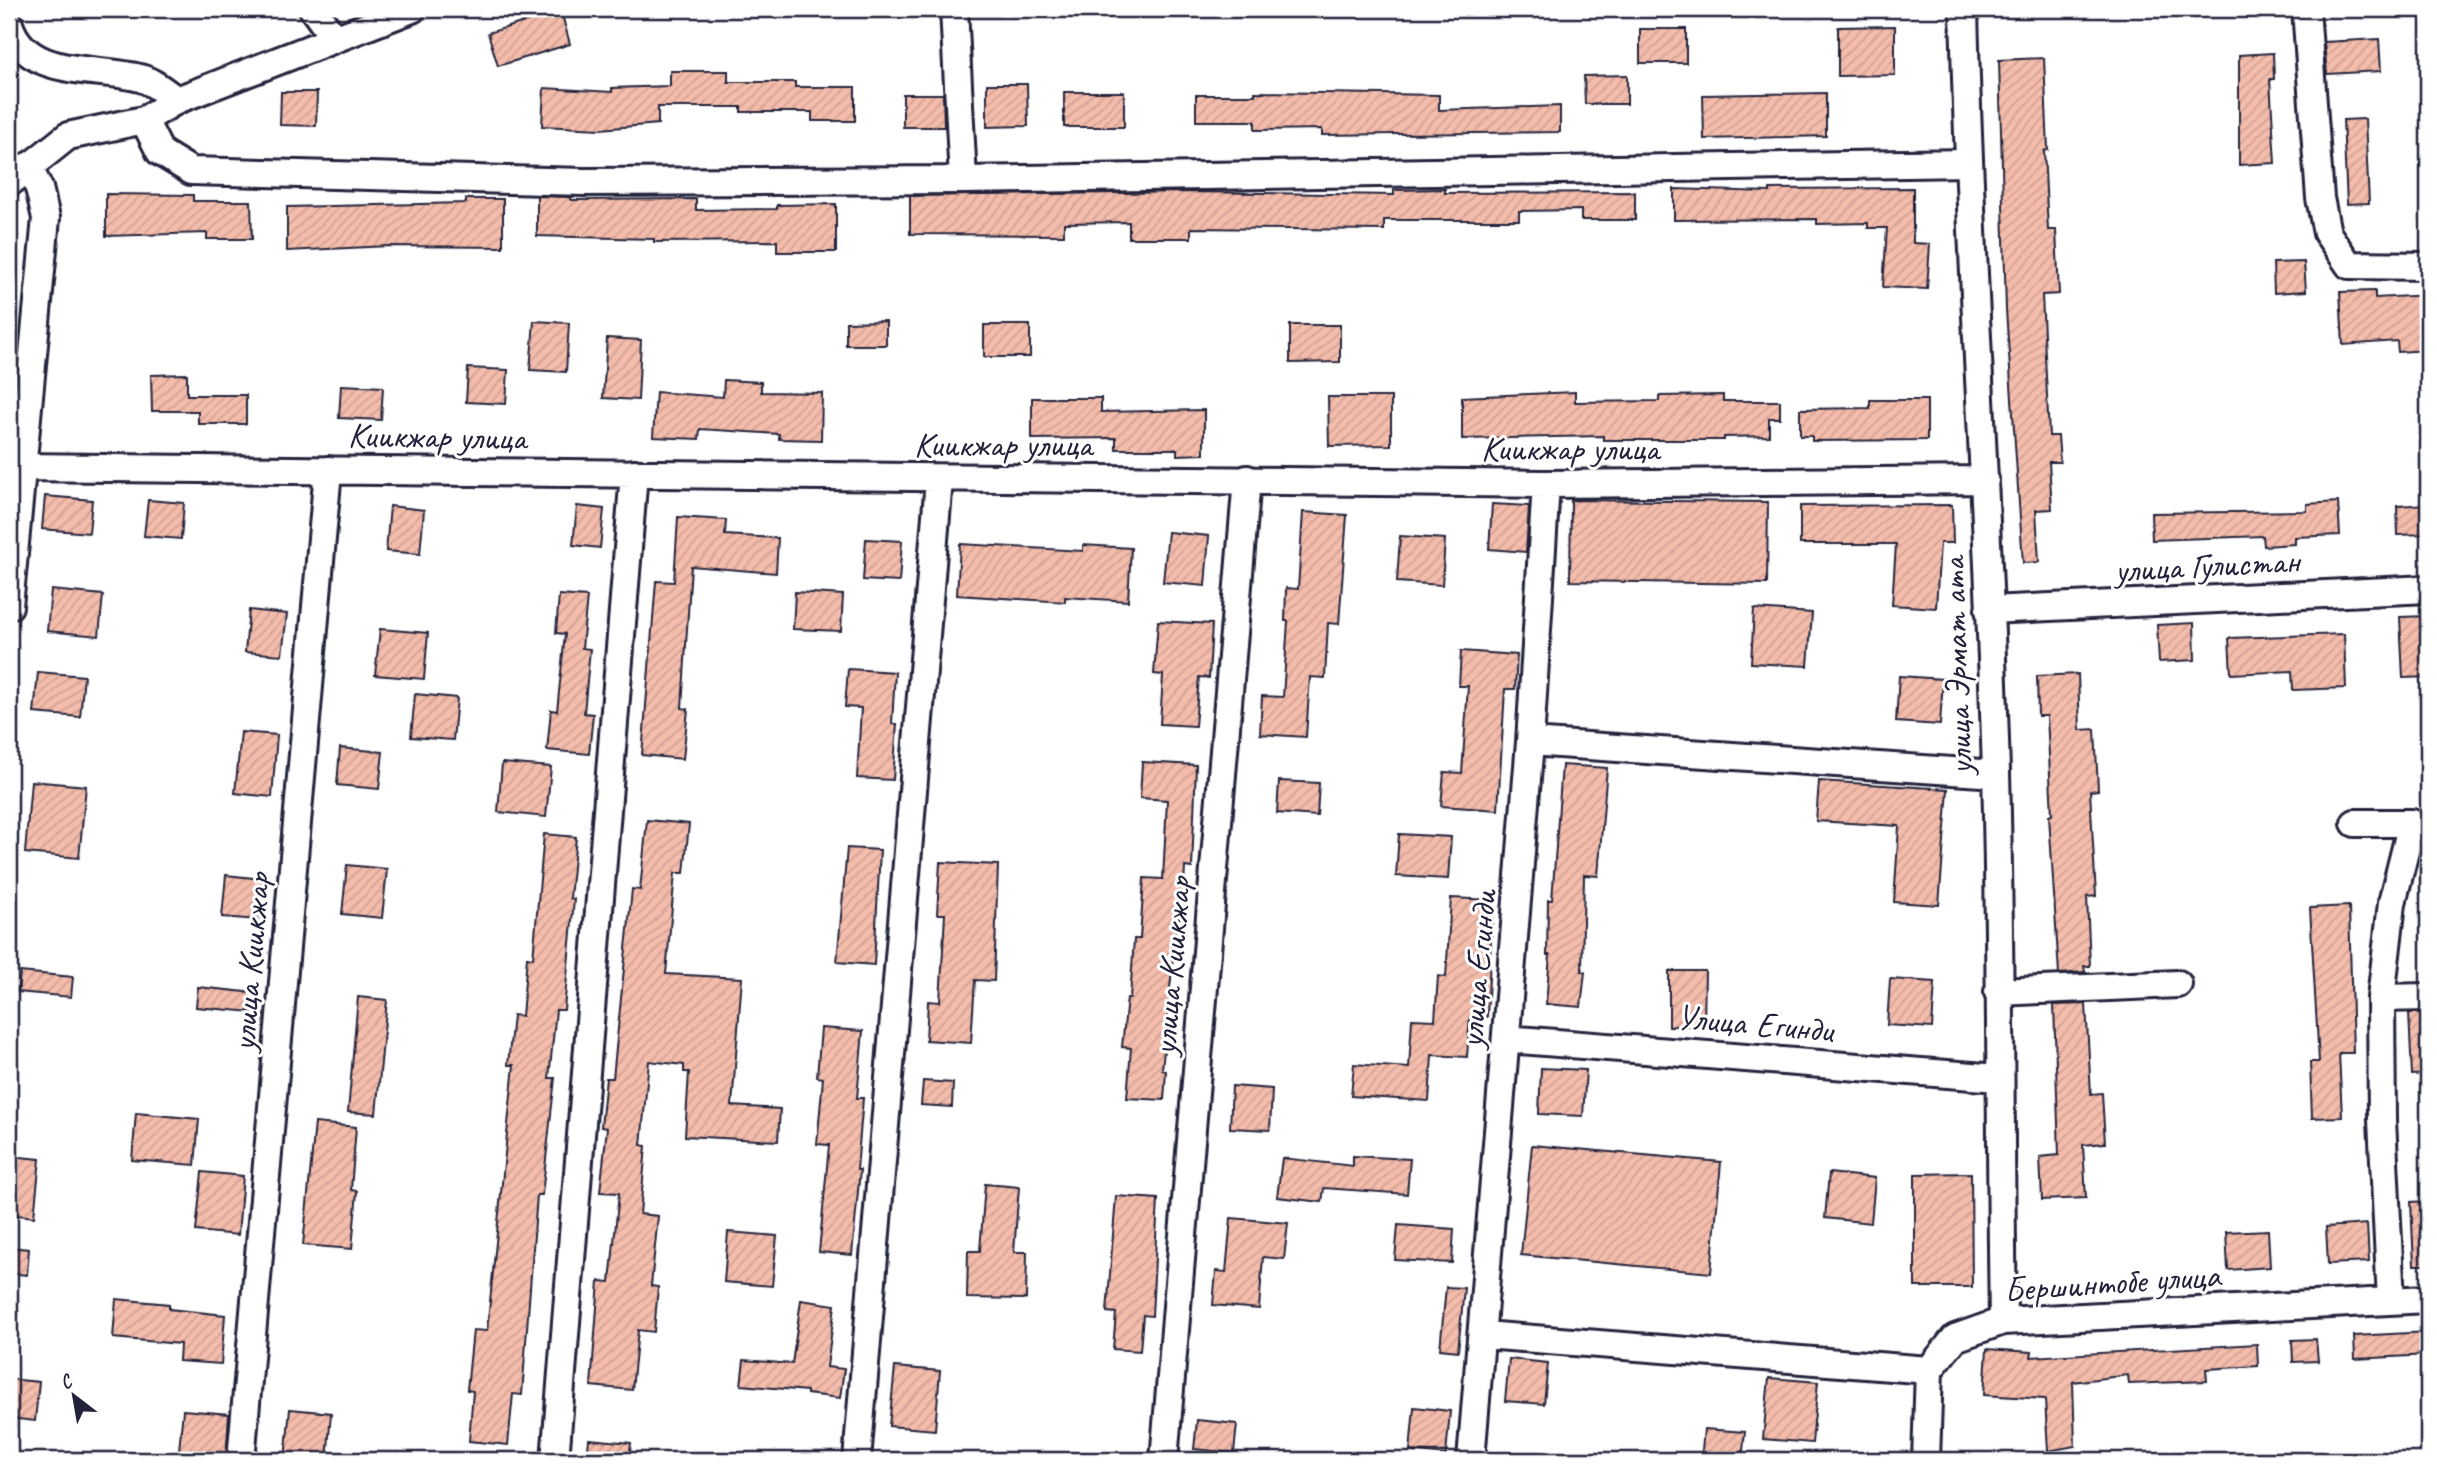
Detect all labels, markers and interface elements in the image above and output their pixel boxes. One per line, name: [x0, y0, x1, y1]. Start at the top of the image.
street label: Киикжар улица: [348, 412, 529, 461]
street label: Киикжар улица: [914, 422, 1095, 467]
street label: Киикжар улица: [1481, 426, 1662, 471]
street label: улица Гулистан: [2111, 538, 2303, 593]
street label: улица Эрмат ата: [1930, 554, 1983, 777]
street label: улица Киикжар: [220, 869, 281, 1055]
street label: улица Киикжар: [1141, 873, 1202, 1059]
street label: улица Егинди: [1448, 886, 1507, 1052]
street label: Улица Егинди: [1675, 994, 1837, 1053]
street label: Бершинтобе улица: [2003, 1252, 2224, 1312]
north arrow: [38, 1360, 108, 1430]
text: С: [56, 1368, 78, 1395]

